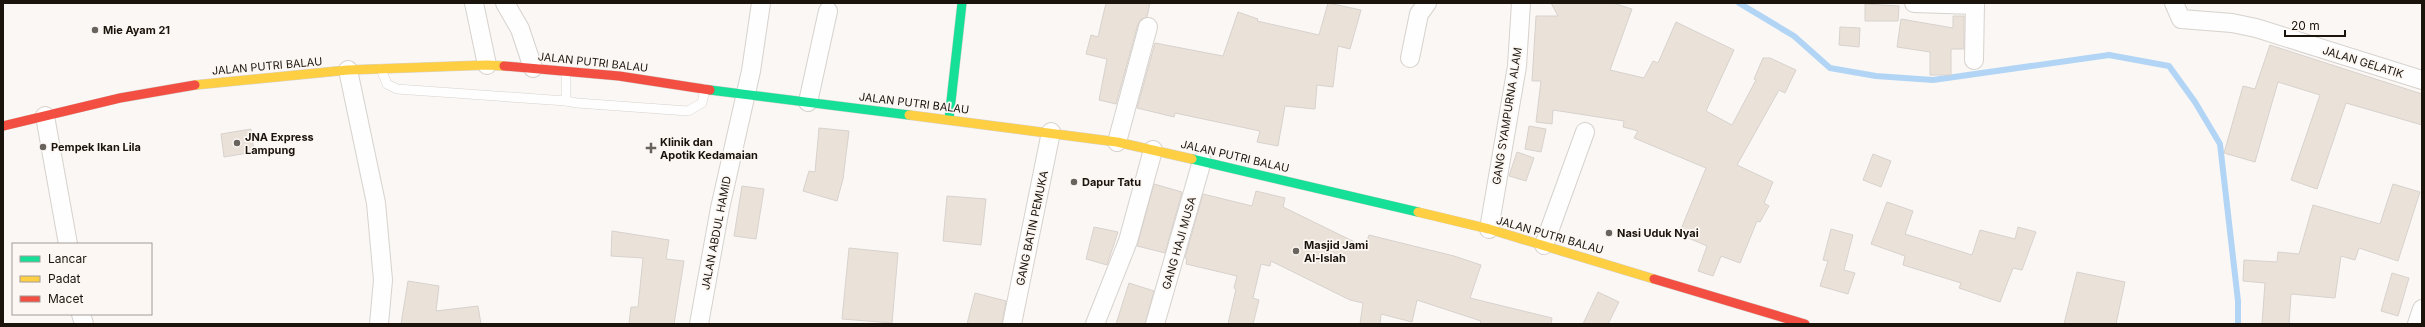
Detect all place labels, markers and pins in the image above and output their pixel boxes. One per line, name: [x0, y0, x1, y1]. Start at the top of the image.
place label: Mie Ayam 21: [103, 23, 170, 37]
marker: Mie Ayam 21: [90, 25, 100, 35]
place label: JNA Express Lampung: [245, 130, 314, 157]
place label: Klinik dan Apotik Kedamaian: [660, 135, 758, 162]
marker: JNA Express Lampung: [232, 138, 242, 148]
place label: Pempek Ikan Lila: [51, 140, 141, 154]
marker: Pempek Ikan Lila: [38, 142, 48, 152]
marker: Klinik dan Apotik Kedamaian: [645, 142, 657, 154]
place label: Dapur Tatu: [1082, 175, 1141, 189]
marker: Dapur Tatu: [1069, 177, 1079, 187]
place label: Nasi Uduk Nyai: [1617, 226, 1699, 240]
marker: Nasi Uduk Nyai: [1604, 228, 1614, 238]
place label: Masjid Jami Al-Islah: [1304, 238, 1368, 265]
marker: Masjid Jami Al-Islah: [1291, 246, 1301, 256]

